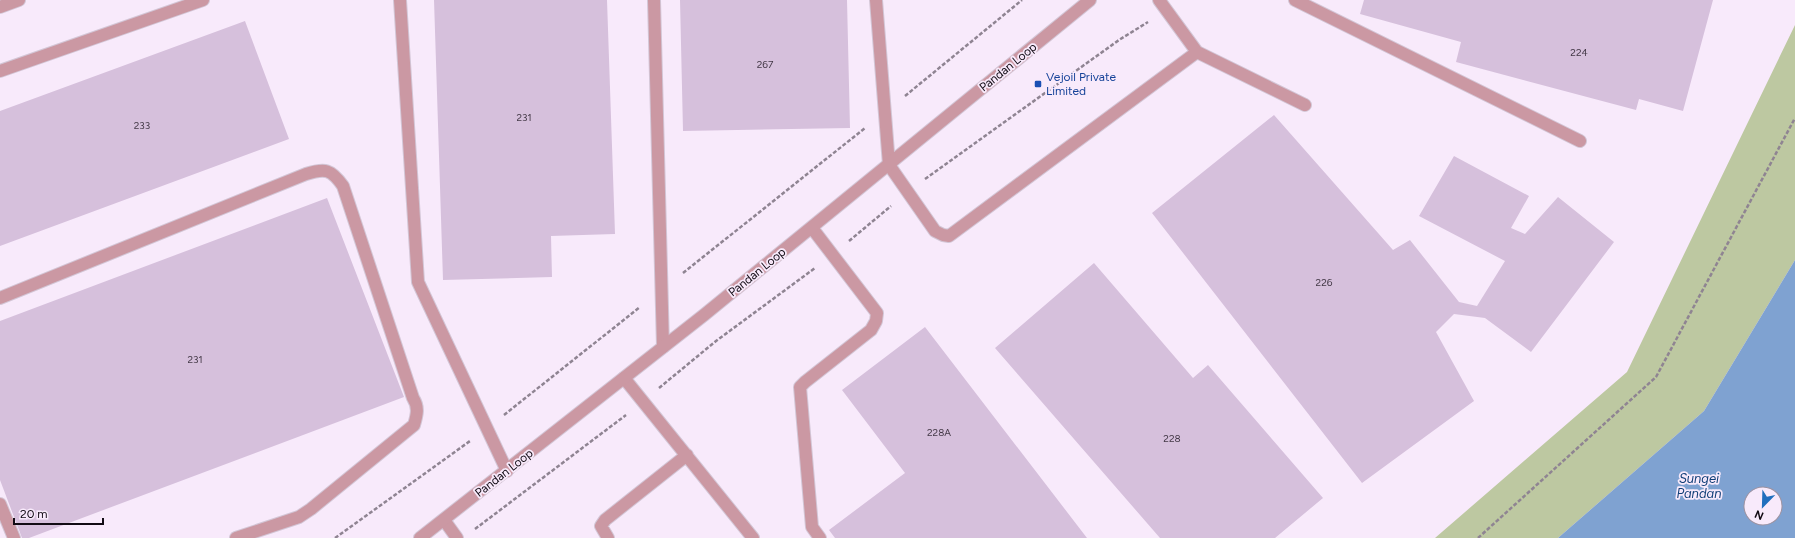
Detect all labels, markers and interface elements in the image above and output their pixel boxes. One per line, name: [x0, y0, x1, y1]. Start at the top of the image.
street label: Pandan Loop: [977, 40, 1039, 94]
house number: 224: [1570, 46, 1588, 59]
house number: 267: [757, 58, 774, 71]
place label: Vejoil Private Limited: [1046, 70, 1116, 98]
marker: Vejoil Private Limited: [1033, 79, 1043, 89]
house number: 231: [516, 111, 532, 124]
house number: 233: [134, 119, 150, 132]
street label: Pandan Loop: [726, 245, 788, 299]
house number: 226: [1316, 276, 1333, 289]
house number: 231: [187, 353, 203, 366]
house number: 228A: [927, 426, 951, 439]
house number: 228: [1163, 432, 1181, 445]
street label: Pandan Loop: [472, 446, 536, 500]
water label: Sungei Pandan: [1677, 471, 1721, 501]
north arrow: [1743, 486, 1783, 526]
scale bar: [14, 500, 103, 526]
text: 20 m: [20, 507, 48, 521]
text: N: [1753, 507, 1766, 522]

